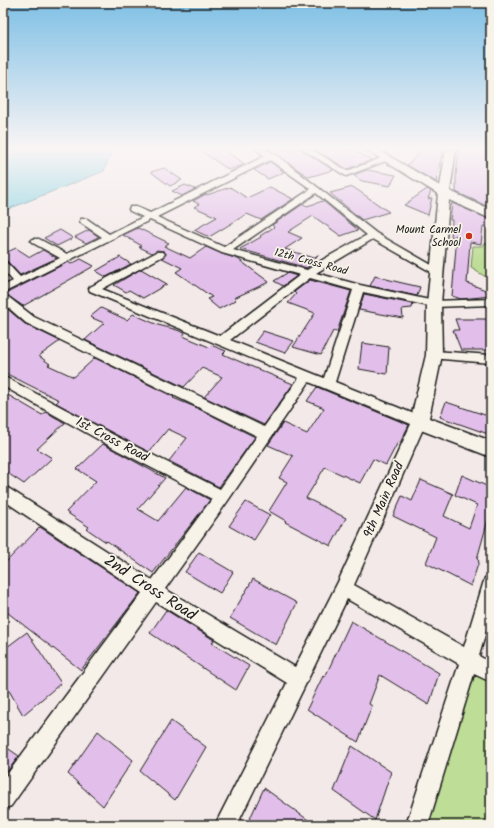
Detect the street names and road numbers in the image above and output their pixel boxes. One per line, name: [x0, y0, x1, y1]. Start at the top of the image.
street label: 12th Cross Road: [272, 244, 350, 281]
street label: 1st Cross Road: [72, 412, 153, 468]
street label: 9th Main Road: [358, 458, 410, 541]
street label: 2nd Cross Road: [99, 549, 202, 628]

